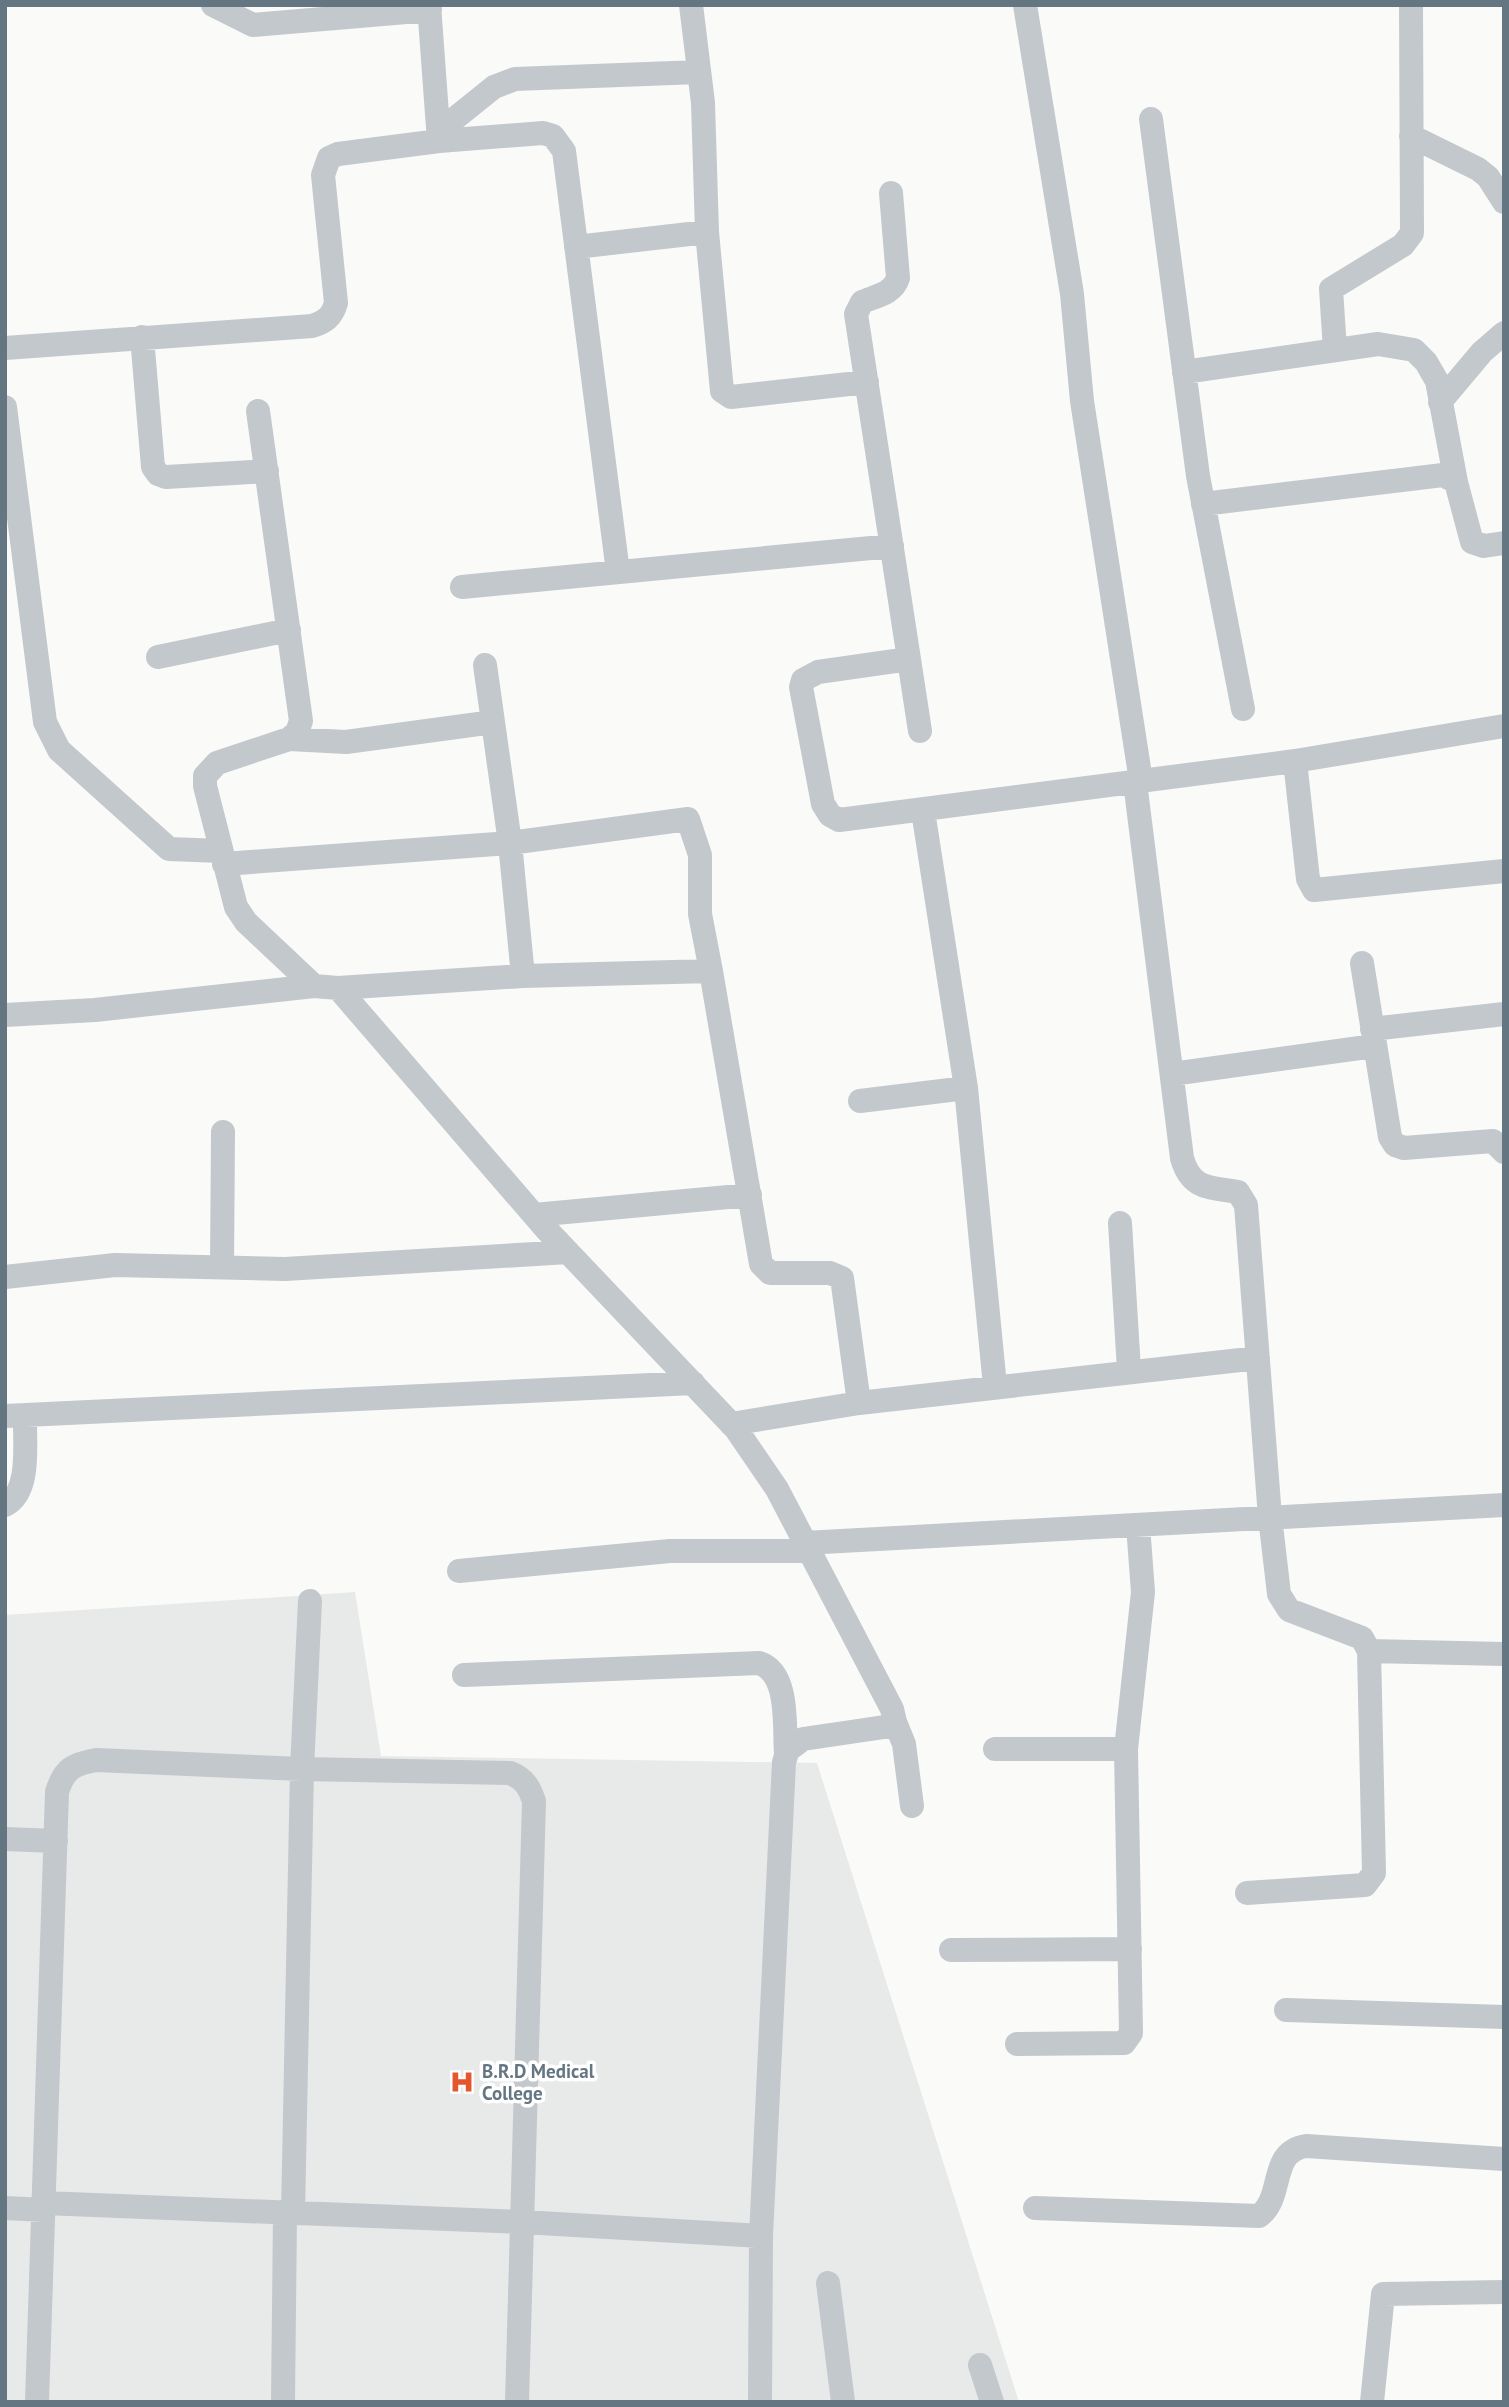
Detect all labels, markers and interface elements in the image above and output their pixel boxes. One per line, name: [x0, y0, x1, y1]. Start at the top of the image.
place label: B.R.D Medical College: [482, 2059, 595, 2105]
hospital icon: B.R.D Medical College: [448, 2068, 476, 2096]

